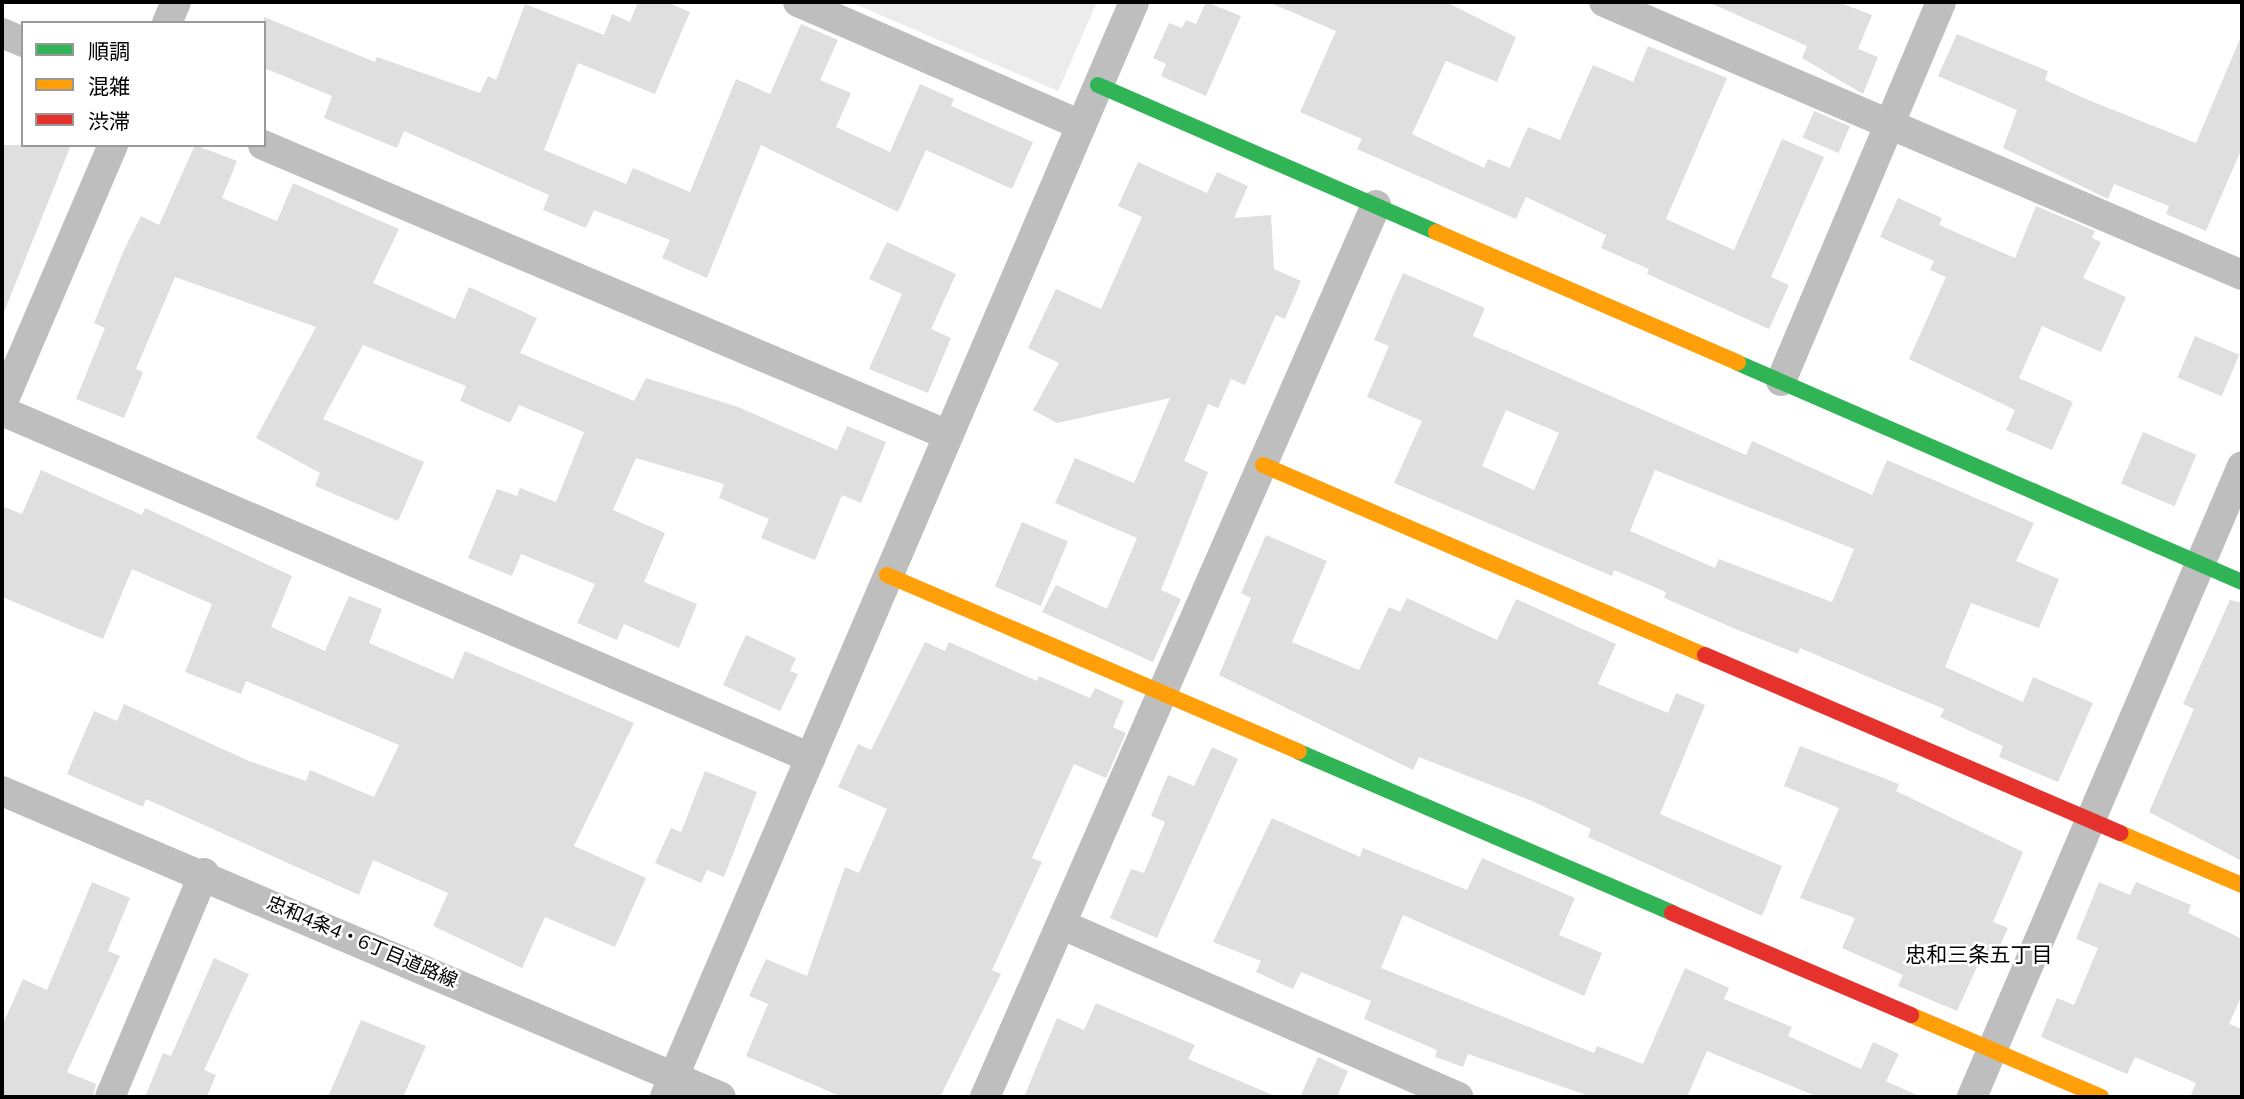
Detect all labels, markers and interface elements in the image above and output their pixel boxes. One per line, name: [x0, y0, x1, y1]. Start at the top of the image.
legend: [21, 21, 266, 147]
text: 順調: [88, 38, 130, 64]
text: 混雑: [88, 73, 130, 99]
text: 渋滞: [88, 108, 130, 134]
street label: 忠和4条4・6丁目道路線: [263, 891, 461, 993]
district label: 忠和三条五丁目: [1906, 941, 2052, 967]

